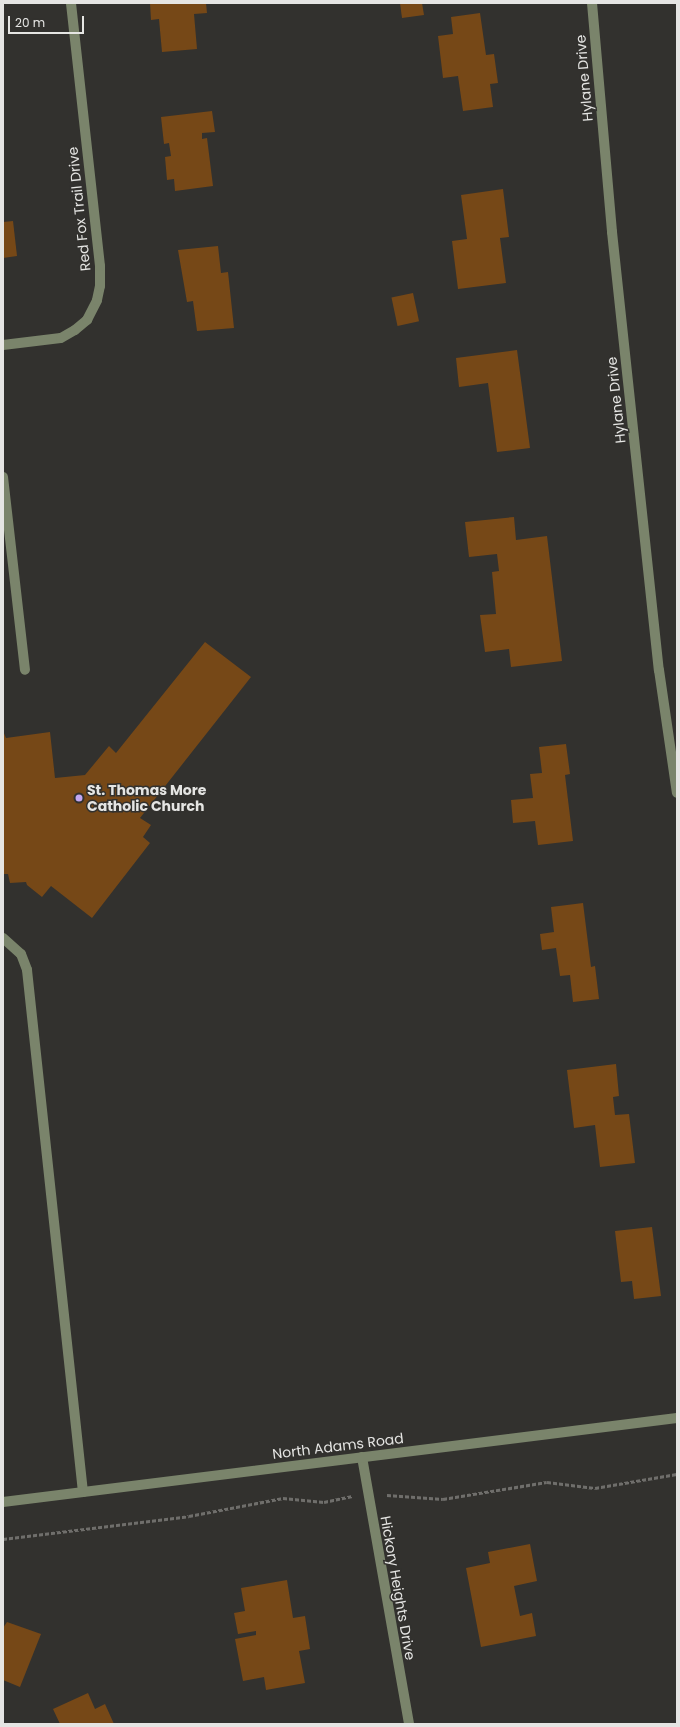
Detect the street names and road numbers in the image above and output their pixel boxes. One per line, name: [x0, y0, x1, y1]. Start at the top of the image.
street label: Hylane Drive: [572, 34, 596, 122]
street label: Red Fox Trail Drive: [64, 146, 94, 272]
street label: Hylane Drive: [603, 356, 629, 444]
street label: North Adams Road: [271, 1430, 405, 1462]
street label: Hickory Heights Drive: [377, 1515, 419, 1661]

